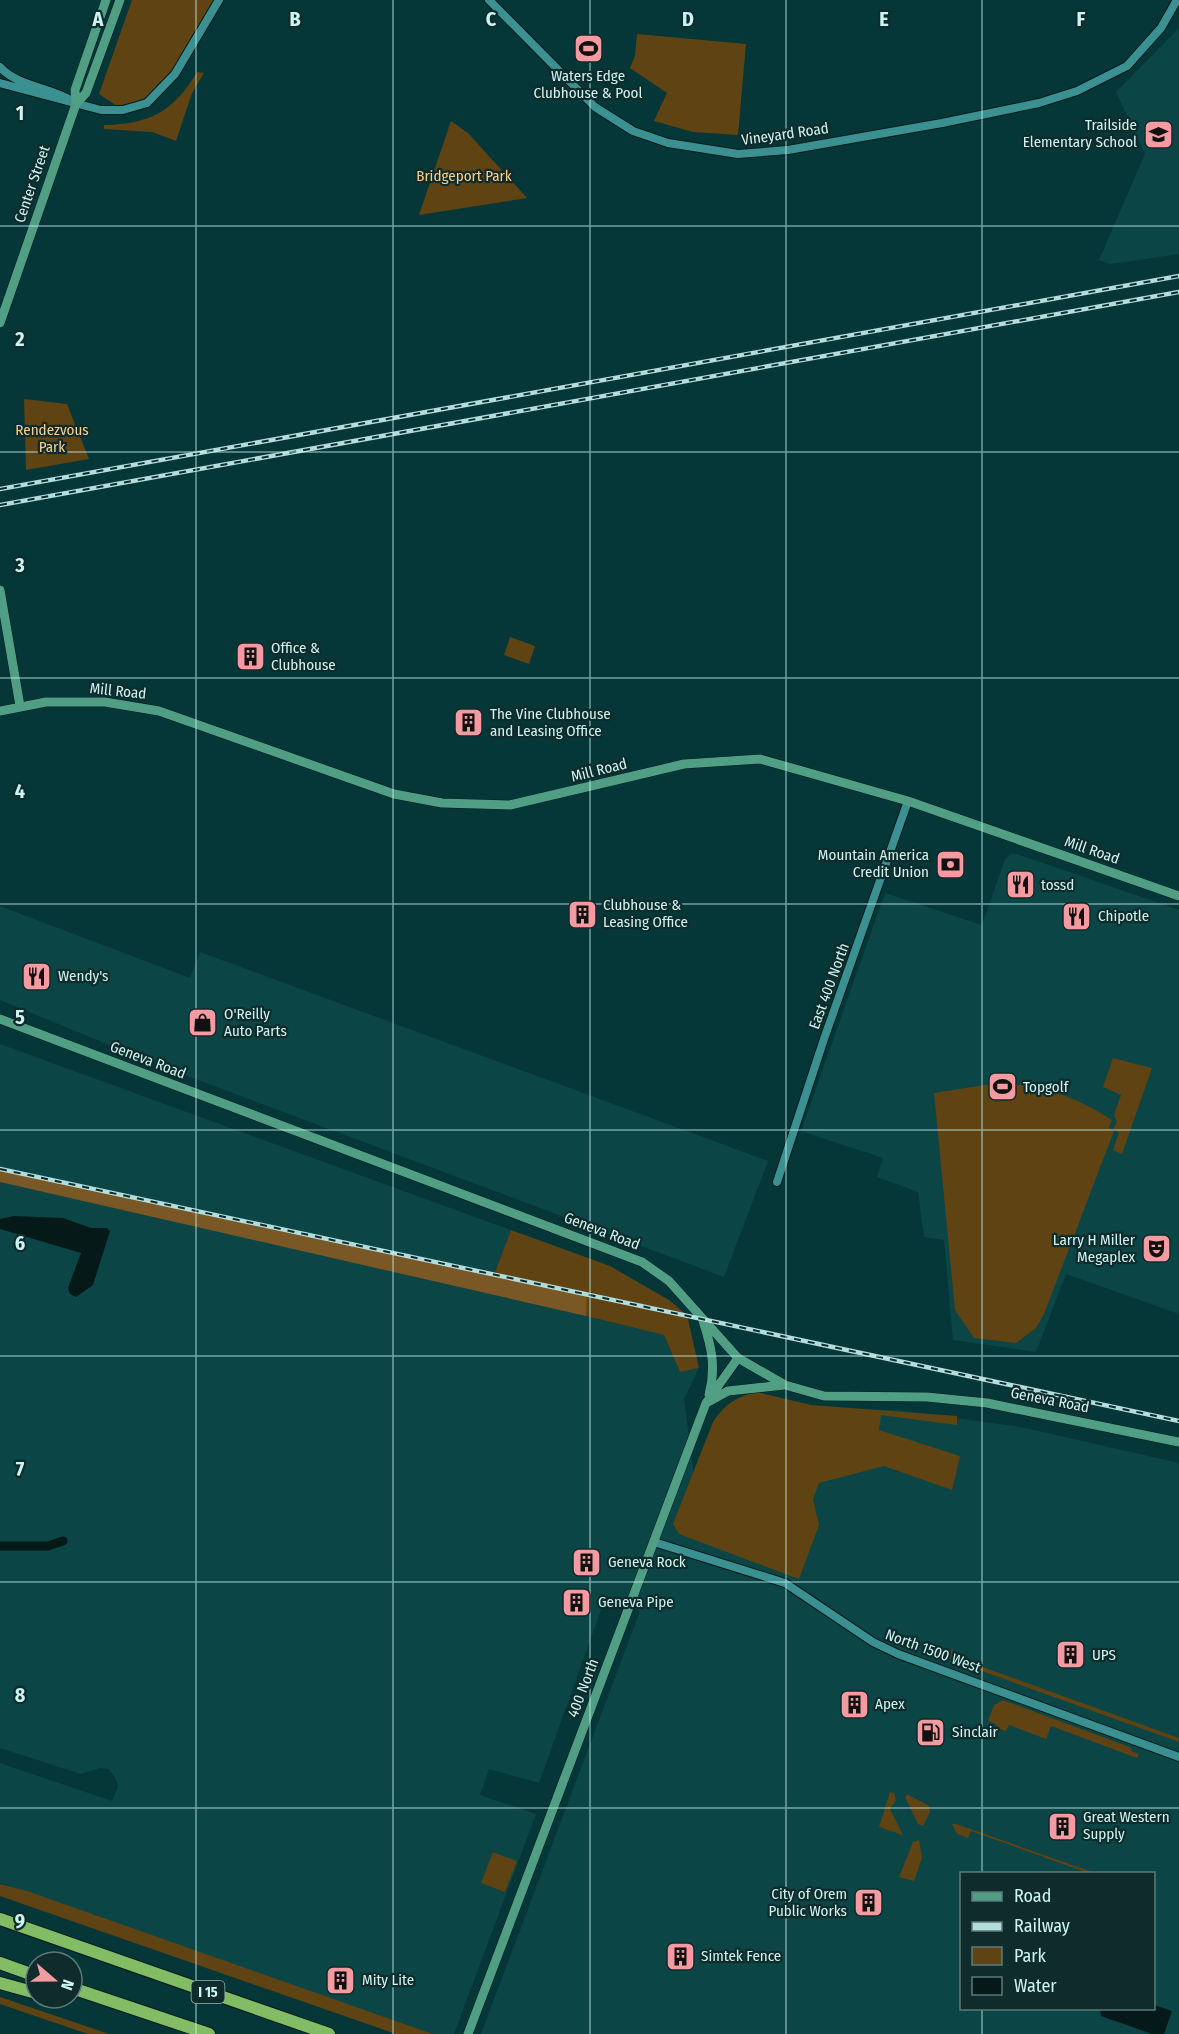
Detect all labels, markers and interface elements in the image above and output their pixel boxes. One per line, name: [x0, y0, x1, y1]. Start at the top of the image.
text: A: [92, 7, 105, 31]
text: B: [289, 7, 301, 31]
text: C: [486, 7, 497, 31]
text: D: [682, 7, 694, 31]
text: E: [879, 7, 889, 31]
text: F: [1077, 7, 1086, 31]
sports icon: Waters Edge Clubhouse & Pool: [572, 33, 604, 65]
place label: Waters Edge Clubhouse & Pool: [534, 67, 642, 102]
text: 1: [16, 101, 24, 125]
place label: Trailside Elementary School: [1023, 116, 1137, 151]
school or university icon: Trailside Elementary School: [1142, 118, 1174, 150]
street label: Vineyard Road: [740, 119, 830, 149]
street label: Center Street: [10, 143, 54, 225]
park label: Bridgeport Park: [416, 167, 512, 185]
text: 2: [14, 327, 25, 351]
park label: Rendezvous Park: [15, 421, 89, 456]
text: 3: [14, 553, 25, 577]
place label: Office & Clubhouse: [271, 639, 336, 674]
building icon: Office & Clubhouse: [234, 641, 266, 673]
street label: Mill Road: [89, 679, 147, 703]
place label: The Vine Clubhouse and Leasing Office: [490, 705, 611, 740]
building icon: The Vine Clubhouse and Leasing Office: [453, 707, 485, 739]
street label: Mill Road: [569, 754, 629, 786]
text: 4: [15, 779, 25, 803]
street label: Mill Road: [1062, 832, 1122, 868]
place label: Mountain America Credit Union: [818, 846, 929, 881]
bank icon: Mountain America Credit Union: [934, 848, 966, 880]
restaurant icon: tossd: [1004, 869, 1036, 901]
place label: tossd: [1041, 876, 1074, 894]
place label: Clubhouse & Leasing Office: [603, 896, 688, 931]
building icon: Clubhouse & Leasing Office: [566, 898, 598, 930]
restaurant icon: Chipotle: [1061, 900, 1093, 932]
place label: Chipotle: [1098, 907, 1149, 925]
street label: East 400 North: [805, 940, 853, 1032]
restaurant icon: Wendy's: [21, 960, 53, 992]
place label: Wendy's: [58, 967, 108, 985]
text: 5: [15, 1005, 25, 1029]
place label: O'Reilly Auto Parts: [224, 1005, 287, 1040]
shop icon: O'Reilly Auto Parts: [187, 1007, 219, 1039]
street label: Geneva Road: [108, 1037, 188, 1083]
sports icon: Topgolf: [986, 1071, 1018, 1103]
place label: Topgolf: [1023, 1078, 1070, 1096]
street label: Geneva Road: [562, 1208, 642, 1254]
text: 6: [15, 1231, 25, 1255]
place label: Larry H Miller Megaplex: [1053, 1231, 1136, 1266]
theatre icon: Larry H Miller Megaplex: [1140, 1233, 1172, 1265]
street label: Geneva Road: [1009, 1384, 1091, 1416]
text: 7: [16, 1457, 25, 1481]
building icon: Geneva Rock: [571, 1546, 603, 1578]
place label: Geneva Rock: [608, 1553, 686, 1571]
building icon: Geneva Pipe: [561, 1586, 593, 1618]
place label: Geneva Pipe: [598, 1593, 674, 1611]
street label: North 1500 West: [883, 1625, 983, 1677]
building icon: UPS: [1055, 1639, 1087, 1671]
place label: UPS: [1092, 1646, 1116, 1664]
street label: 400 North: [564, 1656, 602, 1720]
text: 8: [15, 1683, 26, 1707]
building icon: Apex: [838, 1688, 870, 1720]
place label: Apex: [875, 1695, 905, 1713]
fuel station icon: Sinclair: [915, 1716, 947, 1748]
place label: Sinclair: [952, 1723, 999, 1741]
place label: Great Western Supply: [1083, 1808, 1170, 1843]
building icon: Great Western Supply: [1046, 1810, 1078, 1842]
legend: [960, 1872, 1155, 2010]
place label: City of Orem Public Works: [768, 1885, 847, 1920]
text: Road: [1014, 1885, 1051, 1907]
building icon: City of Orem Public Works: [852, 1887, 884, 1919]
text: 9: [15, 1909, 25, 1933]
text: Railway: [1014, 1915, 1070, 1937]
building icon: Simtek Fence: [664, 1940, 696, 1972]
text: Park: [1014, 1945, 1047, 1967]
place label: Simtek Fence: [701, 1947, 781, 1965]
north arrow: [24, 1950, 84, 2010]
building icon: Mity Lite: [325, 1964, 357, 1996]
place label: Mity Lite: [362, 1971, 414, 1989]
text: Water: [1014, 1975, 1057, 1997]
text: N: [57, 1977, 78, 1993]
road number: I 15: [192, 1981, 224, 2003]

